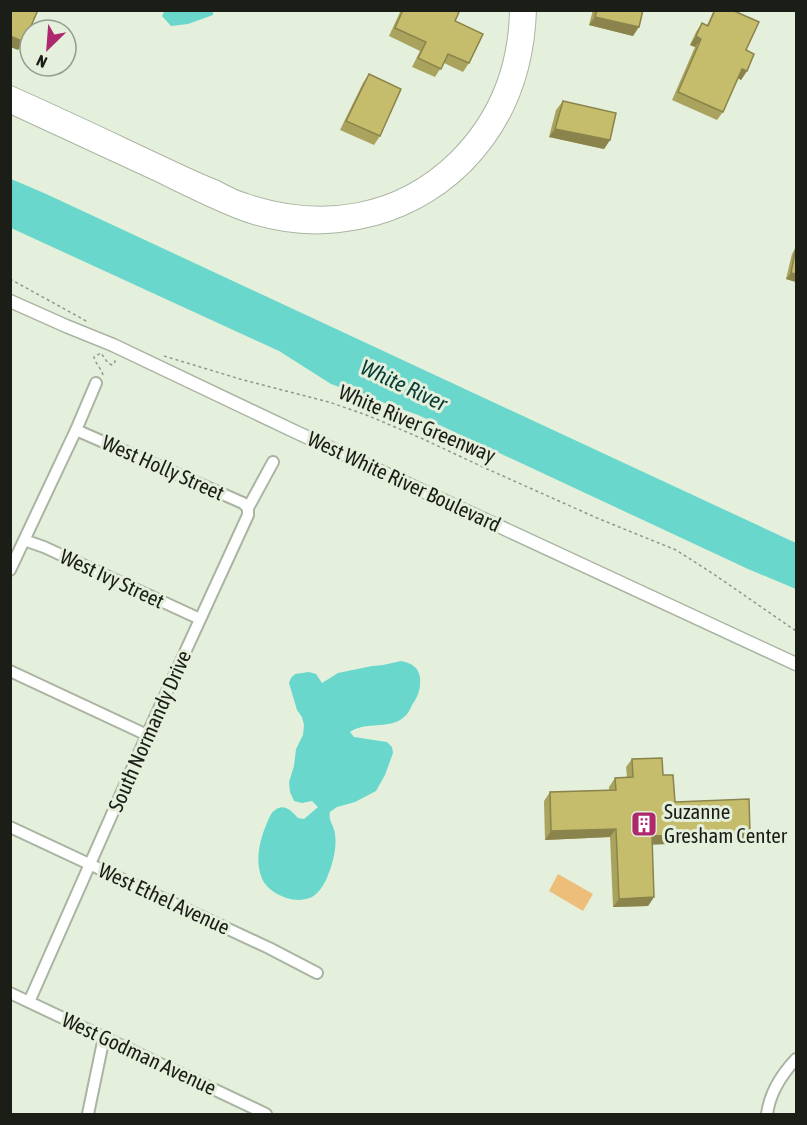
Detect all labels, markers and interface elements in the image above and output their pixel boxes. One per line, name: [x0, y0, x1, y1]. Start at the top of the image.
north arrow: [18, 18, 78, 78]
text: N: [34, 51, 50, 72]
water label: White River: [357, 354, 453, 417]
street label: White River Greenway: [335, 379, 500, 467]
street label: West White River Boulevard: [304, 426, 505, 536]
street label: West Holly Street: [99, 429, 228, 505]
street label: West Ivy Street: [57, 544, 168, 613]
street label: South Normandy Drive: [103, 646, 195, 815]
place label: Suzanne Gresham Center: [664, 799, 788, 847]
building icon: Suzanne Gresham Center: [629, 809, 659, 839]
street label: West Ethel Avenue: [95, 857, 234, 939]
street label: West Godman Avenue: [58, 1007, 220, 1099]

